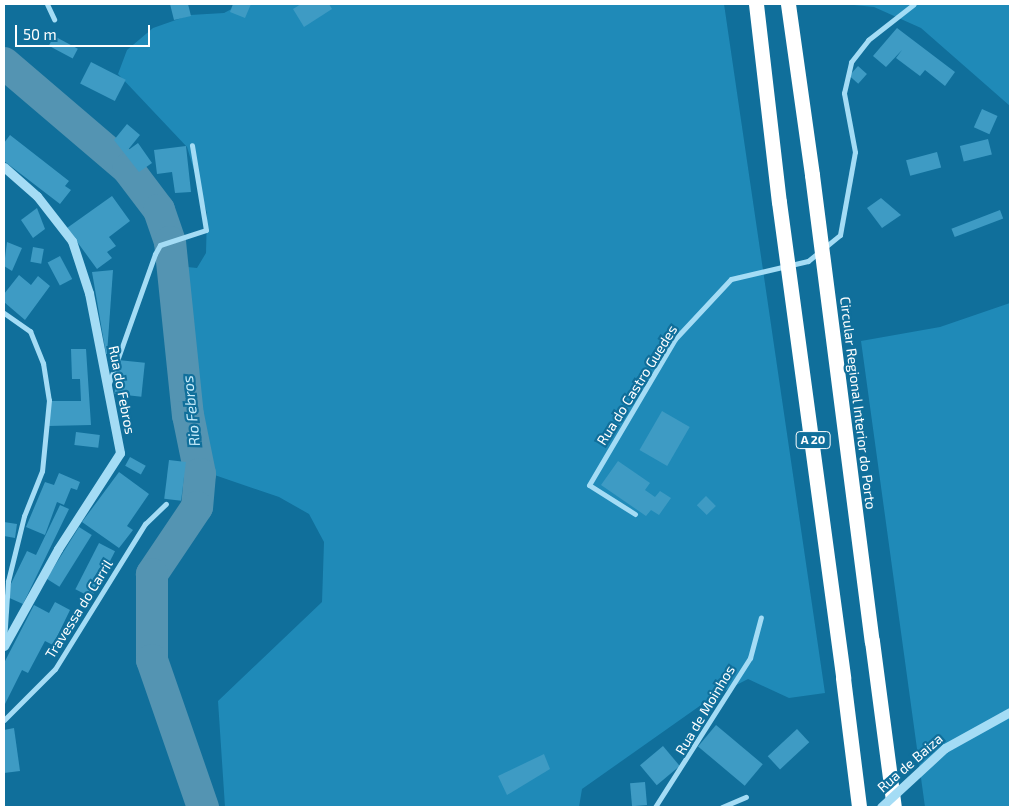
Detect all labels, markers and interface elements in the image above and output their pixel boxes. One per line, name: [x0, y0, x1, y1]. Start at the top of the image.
scale bar: [18, 15, 152, 47]
text: 50 m: [23, 25, 57, 43]
street label: Circular Regional Interior do Porto: [837, 295, 879, 511]
street label: Rua do Castro Guedes: [593, 322, 681, 448]
street label: Rua do Febros: [105, 344, 139, 436]
water label: Rio Febros: [178, 375, 204, 447]
road number: A 20: [796, 430, 830, 450]
street label: Travessa do Carril: [42, 556, 116, 662]
street label: Rua de Moinhos: [672, 662, 738, 758]
street label: Rua de Baiza: [874, 730, 946, 796]

